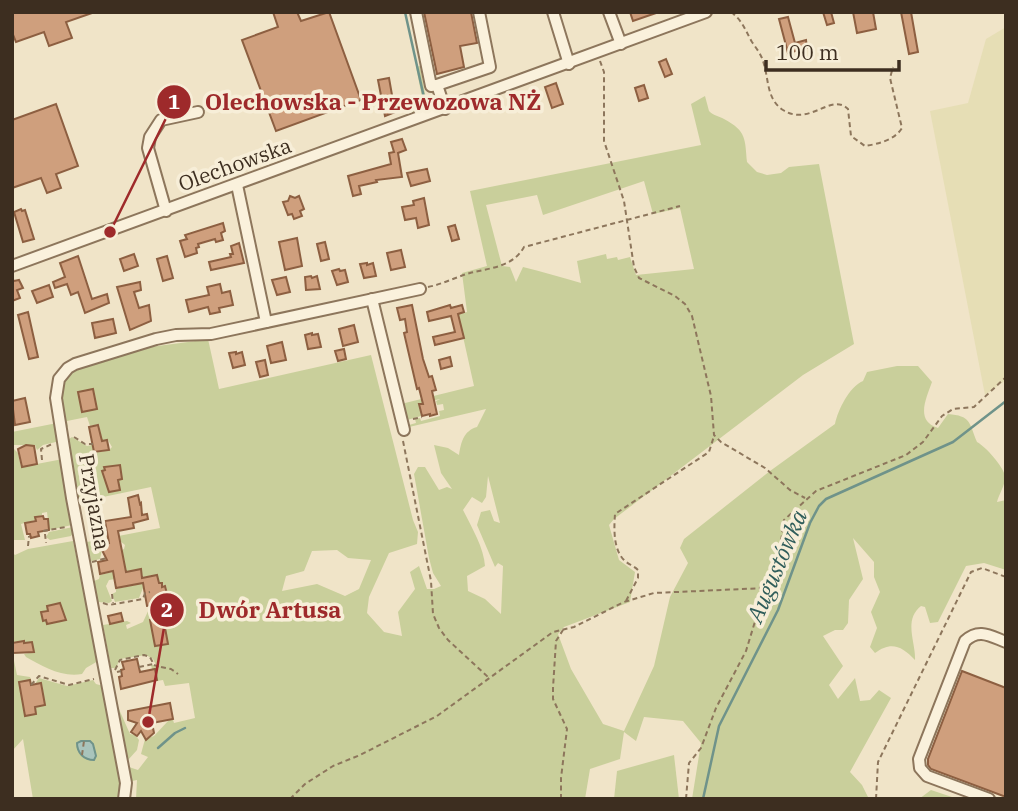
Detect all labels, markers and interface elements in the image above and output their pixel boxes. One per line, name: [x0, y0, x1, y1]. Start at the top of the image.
scale bar: [766, 28, 899, 72]
text: 100 m: [776, 38, 839, 66]
callout: Olechowska - Przewozowa NŻ: [156, 80, 556, 124]
text: Olechowska - Przewozowa NŻ: [205, 86, 541, 116]
text: 1: [168, 87, 180, 115]
street label: Olechowska: [174, 131, 295, 197]
street label: Przyjazna: [73, 451, 117, 552]
water label: Augustówka: [738, 504, 813, 628]
callout: Dwór Artusa: [149, 588, 355, 632]
text: Dwór Artusa: [199, 594, 341, 624]
text: 2: [161, 595, 173, 623]

